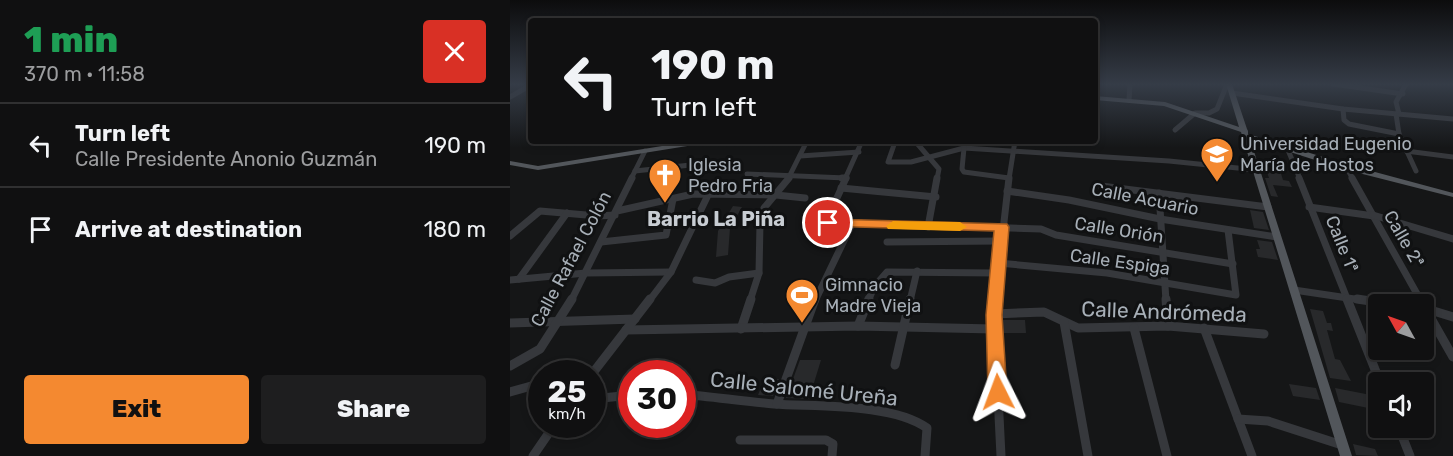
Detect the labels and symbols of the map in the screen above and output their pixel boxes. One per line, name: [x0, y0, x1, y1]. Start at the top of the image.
place label: Universidad Eugenio María de Hostos: [1240, 133, 1412, 176]
school or university icon: Universidad Eugenio María de Hostos: [1199, 136, 1235, 183]
place label: Iglesia Pedro Fria: [688, 154, 773, 197]
church icon: Iglesia Pedro Fria: [647, 157, 683, 204]
street label: Calle Acuario: [1089, 178, 1201, 220]
street label: Calle Rafael Colón: [526, 187, 616, 331]
pin: [802, 197, 853, 248]
district label: Barrio La Piña: [647, 207, 785, 231]
street label: Calle 2ª: [1379, 207, 1429, 271]
street label: Calle Orión: [1073, 212, 1165, 248]
street label: Calle 1ª: [1321, 212, 1363, 276]
street label: Calle Espiga: [1068, 244, 1172, 280]
place label: Gimnacio Madre Vieja: [825, 274, 921, 317]
sports icon: Gimnacio Madre Vieja: [784, 277, 820, 324]
north arrow: [1368, 294, 1434, 360]
street label: Calle Andrómeda: [1081, 296, 1247, 327]
speed limit sign: 30: [618, 360, 696, 438]
position arrow: [966, 360, 1030, 424]
street label: Calle Salomé Ureña: [709, 366, 899, 411]

